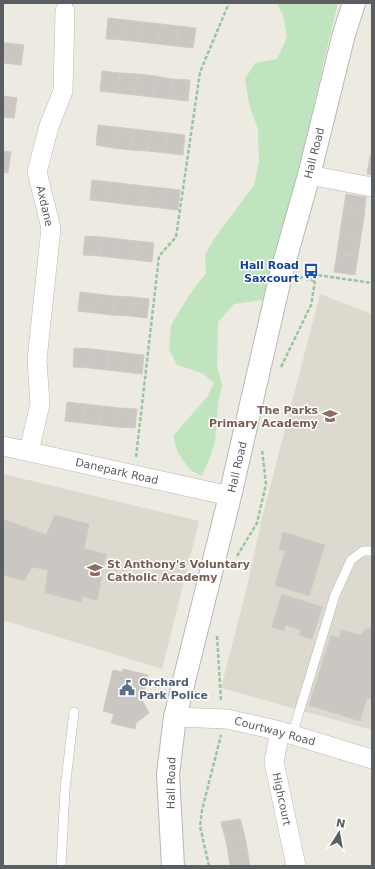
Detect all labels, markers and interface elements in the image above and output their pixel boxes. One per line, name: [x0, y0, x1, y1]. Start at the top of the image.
street label: Hall Road: [302, 126, 327, 180]
street label: Axdane: [34, 184, 56, 228]
place label: Hall Road Saxcourt: [240, 259, 299, 285]
bus stop icon: Hall Road Saxcourt: [302, 262, 320, 280]
place label: The Parks Primary Academy: [209, 404, 318, 430]
school or university icon: The Parks Primary Academy: [321, 407, 339, 425]
street label: Hall Road: [225, 440, 250, 494]
street label: Danepark Road: [74, 456, 160, 487]
place label: St Anthony's Voluntary Catholic Academy: [107, 558, 250, 584]
school or university icon: St Anthony's Voluntary Catholic Academy: [86, 561, 104, 579]
place label: Orchard Park Police: [139, 676, 208, 702]
public building icon: Orchard Park Police: [118, 679, 136, 697]
street label: Courtway Road: [233, 714, 317, 749]
street label: Hall Road: [165, 757, 178, 809]
street label: Highcourt: [270, 771, 294, 827]
north arrow: [319, 813, 359, 853]
text: N: [335, 816, 347, 831]

